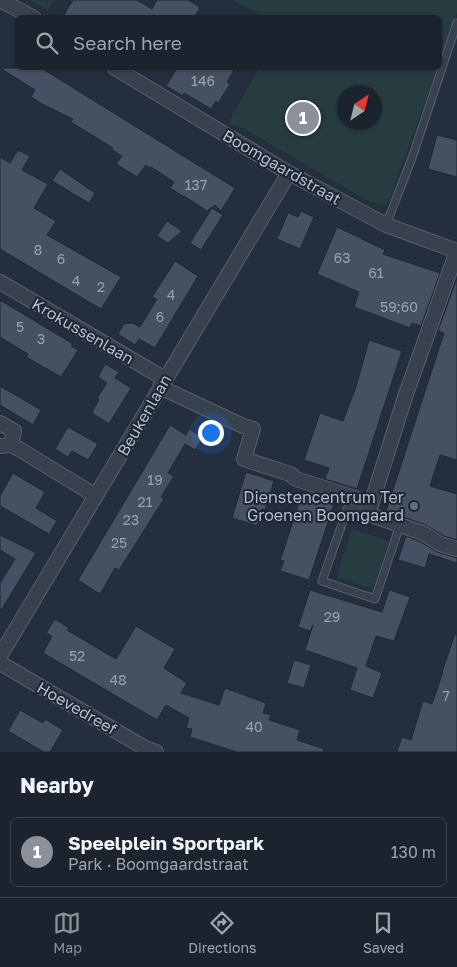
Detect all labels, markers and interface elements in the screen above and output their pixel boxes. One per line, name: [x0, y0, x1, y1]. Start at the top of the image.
search box: [15, 15, 442, 70]
icon: search: [33, 29, 61, 57]
text: Search here: [73, 31, 182, 54]
house number: 146: [191, 72, 215, 89]
north arrow: [337, 85, 382, 130]
pin: 1: [287, 99, 319, 137]
street label: Boomgaardstraat: [219, 125, 345, 209]
house number: 137: [185, 176, 207, 193]
house number: 8: [34, 241, 42, 258]
house number: 63: [334, 249, 350, 266]
house number: 6: [57, 250, 65, 267]
house number: 61: [368, 264, 384, 281]
house number: 4: [72, 272, 80, 289]
house number: 2: [97, 278, 105, 295]
house number: 4: [167, 286, 175, 303]
street label: Krokussenlaan: [28, 294, 138, 368]
house number: 59;60: [380, 298, 418, 315]
house number: 6: [156, 308, 164, 325]
house number: 5: [16, 318, 24, 335]
house number: 3: [37, 330, 45, 347]
street label: Beukenlaan: [113, 371, 175, 459]
your location: [198, 420, 224, 446]
house number: 19: [147, 471, 163, 488]
place label: Dienstencentrum Ter Groenen Boomgaard: [243, 487, 404, 525]
house number: 21: [138, 493, 153, 510]
marker: Dienstencentrum Ter Groenen Boomgaard: [408, 500, 420, 512]
house number: 23: [123, 511, 139, 528]
house number: 25: [111, 534, 127, 551]
house number: 29: [324, 608, 340, 625]
house number: 52: [69, 647, 85, 664]
house number: 48: [109, 671, 127, 688]
street label: Hoevedreef: [34, 677, 121, 739]
house number: 7: [442, 687, 450, 704]
house number: 40: [245, 718, 263, 735]
text: Nearby: [20, 772, 94, 798]
text: Speelplein Sportpark: [68, 831, 264, 854]
text: 1: [33, 842, 41, 862]
text: 130 m: [391, 842, 436, 862]
text: Park · Boomgaardstraat: [68, 854, 249, 874]
tab: Map: [53, 909, 82, 956]
tab: Directions: [188, 909, 257, 956]
tab: Saved: [363, 909, 404, 956]

